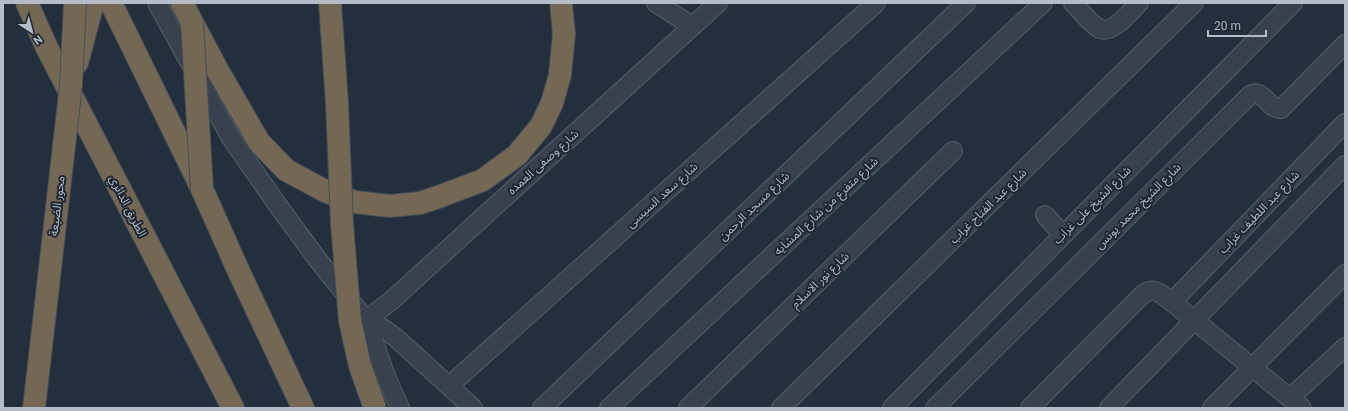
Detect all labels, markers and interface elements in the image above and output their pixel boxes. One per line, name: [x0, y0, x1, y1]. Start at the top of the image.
north arrow: [12, 12, 52, 52]
scale bar: [1208, 12, 1266, 38]
text: 20 m: [1214, 19, 1241, 33]
text: N: [30, 32, 45, 47]
street label: شارع وصفى العمده: [505, 126, 583, 199]
street label: شارع متفرع من شارع المشايه: [771, 154, 882, 259]
street label: شارع سعد السيسى: [623, 159, 702, 232]
street label: شارع الشيخ محمد يونس: [1092, 160, 1185, 253]
street label: شارع الشيخ على غراب: [1050, 163, 1135, 248]
street label: شارع عبد الفتاح غراب: [947, 166, 1031, 248]
street label: شارع عبد اللطيف غراب: [1216, 168, 1304, 258]
street label: شارع مسجد الرحمن: [716, 169, 794, 245]
street label: الطريق الدائري: [104, 173, 150, 241]
street label: محور الضبعة: [46, 175, 68, 237]
street label: شارع نور الاسلام: [788, 249, 853, 312]

